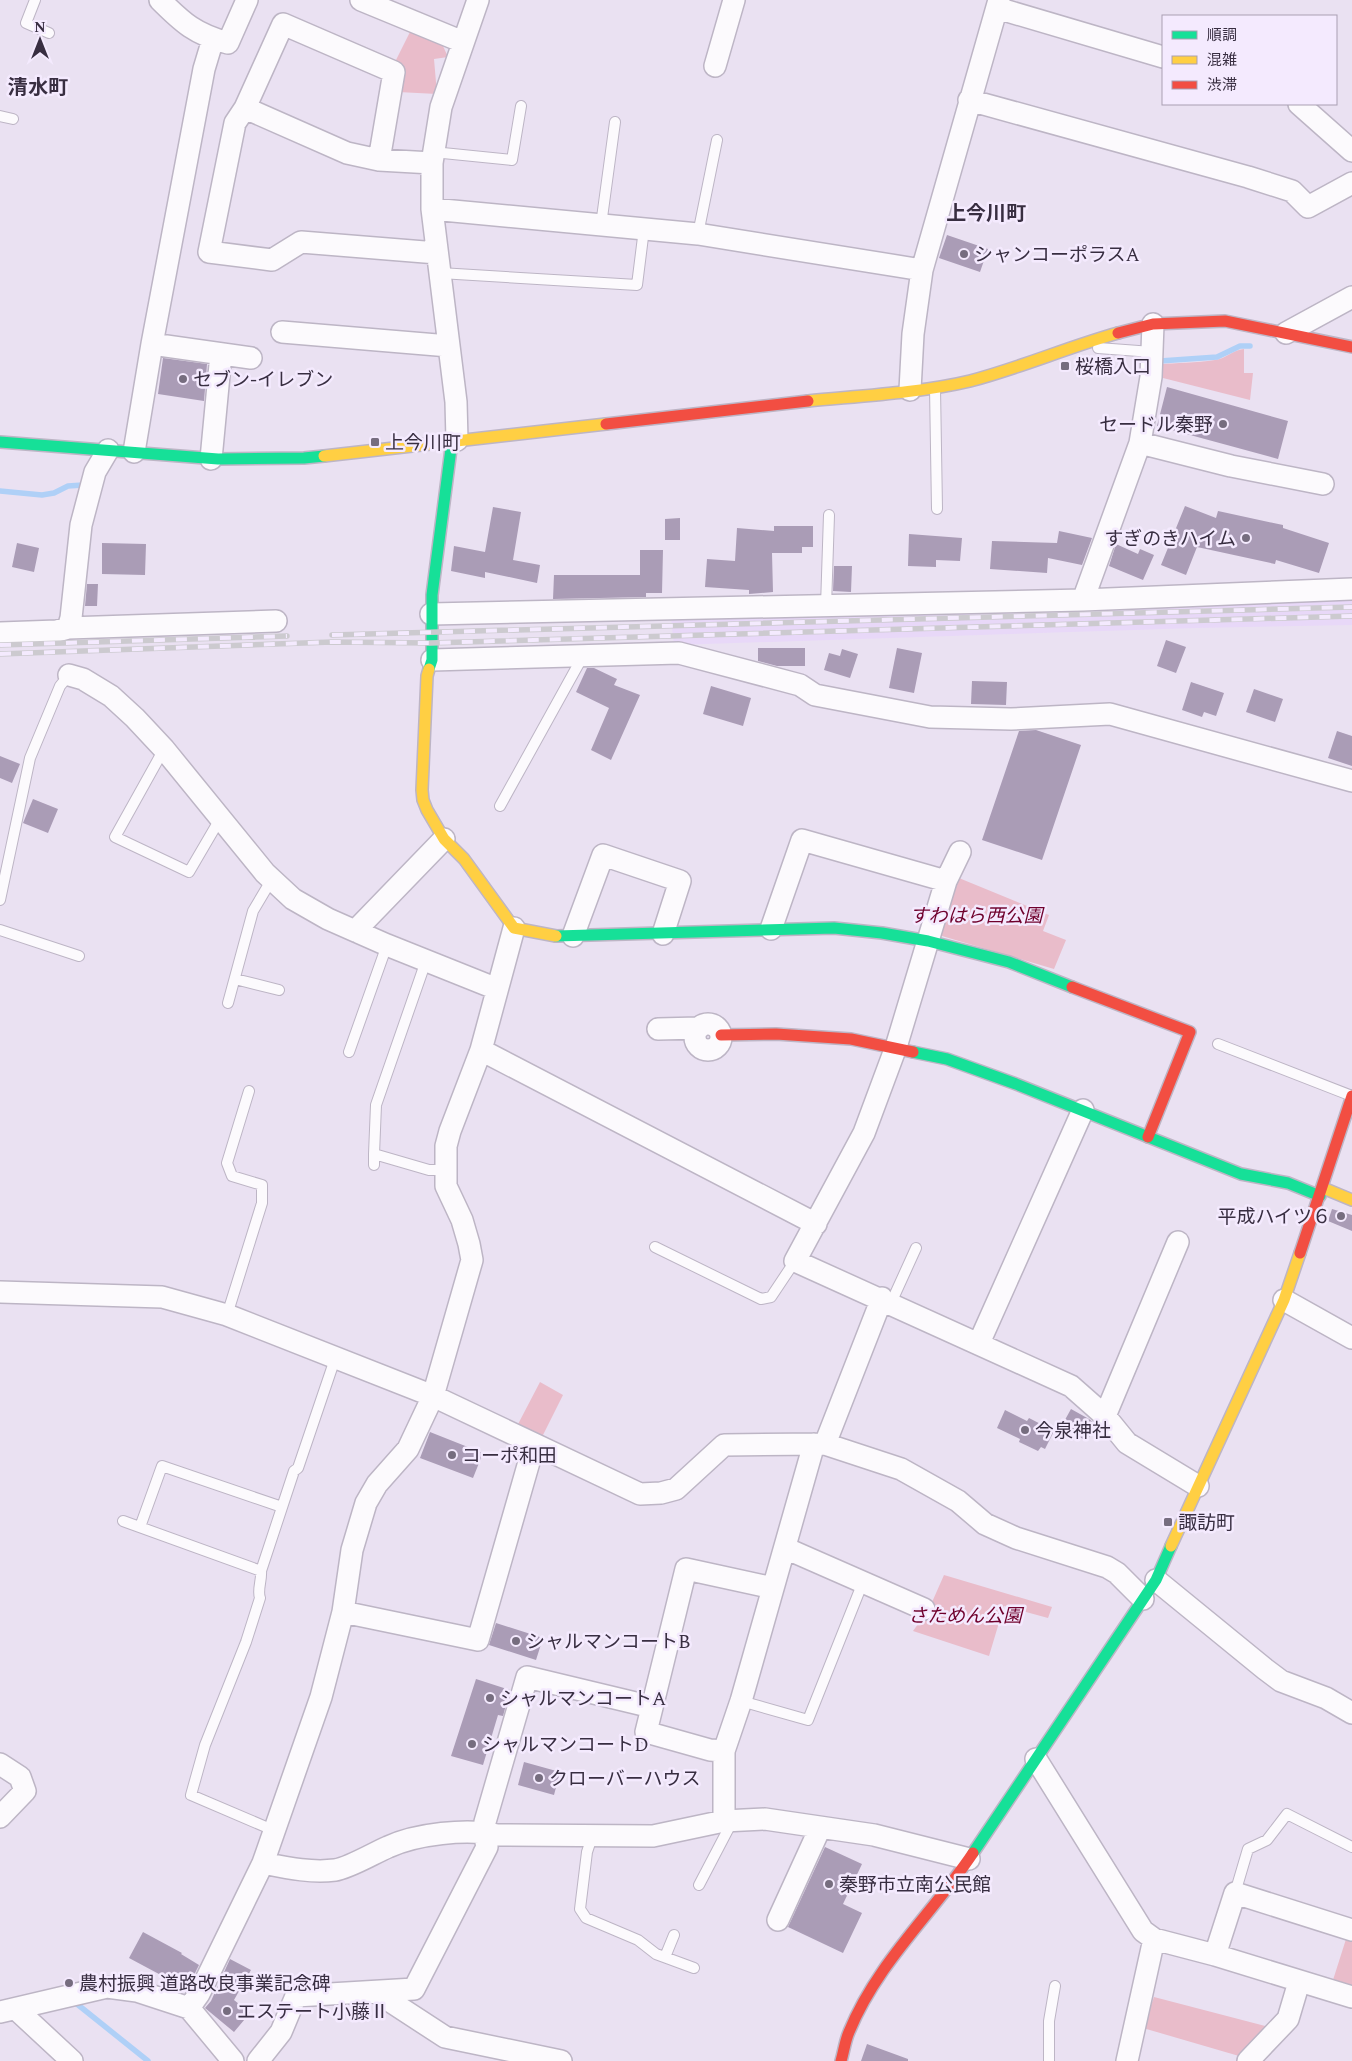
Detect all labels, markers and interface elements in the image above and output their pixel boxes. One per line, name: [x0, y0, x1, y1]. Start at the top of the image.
north arrow: [15, 15, 65, 65]
legend: [1162, 15, 1337, 105]
text: N: [34, 17, 46, 38]
text: 順調: [1207, 24, 1237, 47]
text: 混雑: [1207, 49, 1237, 72]
district label: 清水町: [8, 73, 68, 103]
text: 渋滞: [1207, 74, 1237, 97]
district label: 上今川町: [946, 199, 1026, 229]
place label: シャンコーポラスA: [974, 241, 1140, 270]
marker: シャンコーポラスA: [958, 248, 970, 260]
place label: 桜橋入口: [1075, 353, 1151, 382]
marker: 桜橋入口: [1059, 360, 1071, 372]
place label: セブン-イレブン: [193, 366, 333, 395]
marker: セブン-イレブン: [177, 373, 189, 385]
place label: セードル秦野: [1099, 411, 1213, 440]
marker: セードル秦野: [1217, 418, 1229, 430]
place label: 上今川町: [385, 429, 461, 458]
marker: 上今川町: [369, 436, 381, 448]
place label: すぎのきハイム: [1104, 525, 1236, 554]
marker: すぎのきハイム: [1240, 532, 1252, 544]
park label: すわはら西公園: [909, 902, 1045, 931]
place label: 平成ハイツ６: [1217, 1203, 1331, 1232]
marker: 平成ハイツ６: [1335, 1210, 1347, 1222]
place label: 今泉神社: [1035, 1417, 1111, 1446]
marker: 今泉神社: [1019, 1424, 1031, 1436]
place label: コーポ和田: [462, 1442, 557, 1471]
marker: コーポ和田: [446, 1449, 458, 1461]
place label: 諏訪町: [1178, 1509, 1235, 1538]
marker: 諏訪町: [1162, 1516, 1174, 1528]
park label: さためん公園: [908, 1602, 1025, 1631]
place label: シャルマンコートB: [526, 1628, 691, 1657]
marker: シャルマンコートB: [510, 1635, 522, 1647]
place label: シャルマンコートA: [500, 1685, 666, 1714]
marker: シャルマンコートA: [484, 1692, 496, 1704]
place label: シャルマンコートD: [482, 1731, 649, 1760]
marker: シャルマンコートD: [466, 1738, 478, 1750]
place label: クローバーハウス: [549, 1765, 700, 1794]
marker: クローバーハウス: [533, 1772, 545, 1784]
place label: 秦野市立南公民館: [839, 1871, 991, 1900]
marker: 秦野市立南公民館: [823, 1878, 835, 1890]
place label: 農村振興 道路改良事業記念碑: [79, 1970, 331, 1999]
marker: 農村振興 道路改良事業記念碑: [63, 1977, 75, 1989]
place label: エステート小藤Ⅱ: [237, 1998, 389, 2027]
marker: エステート小藤Ⅱ: [221, 2005, 233, 2017]

